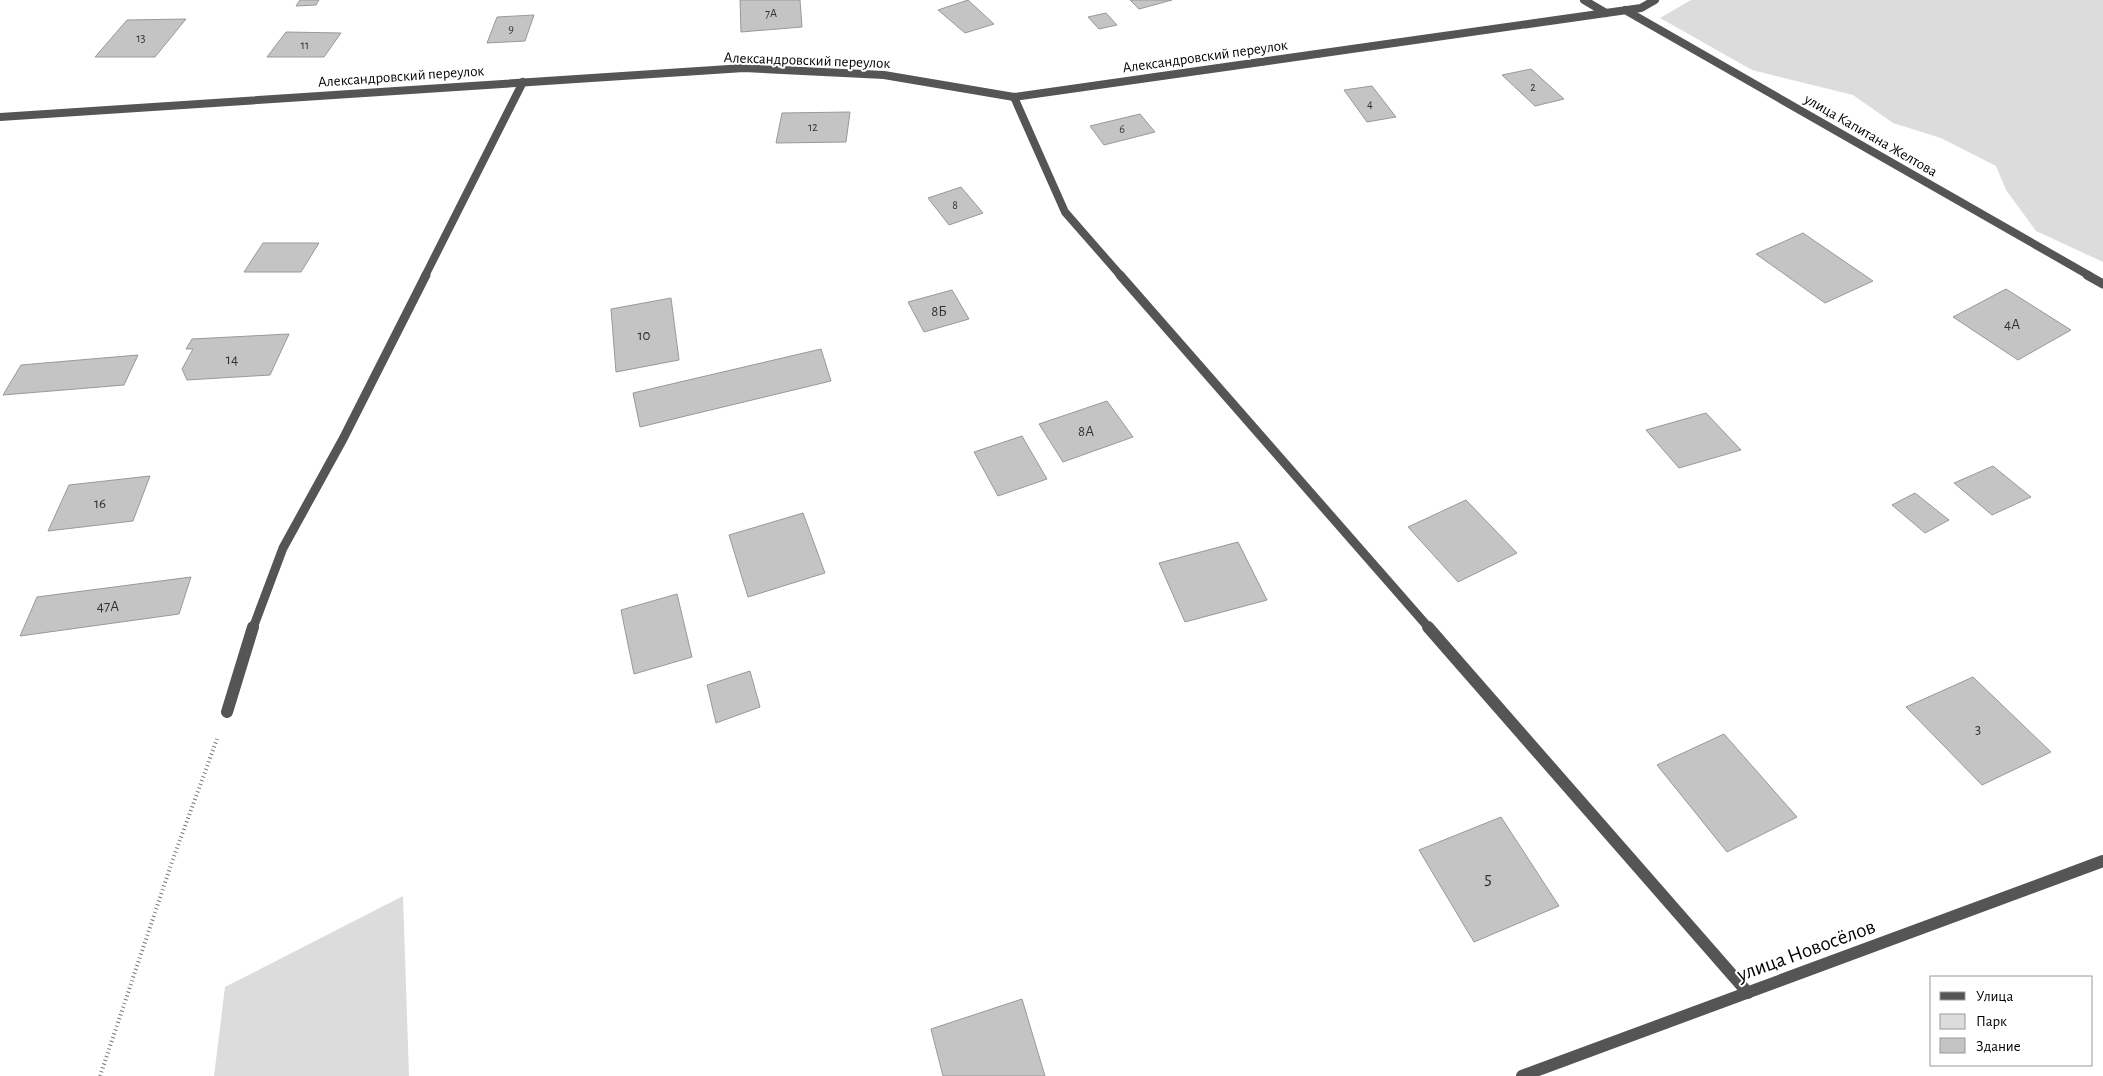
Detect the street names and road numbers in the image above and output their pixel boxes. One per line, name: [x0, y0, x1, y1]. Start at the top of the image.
street label: Александровский переулок: [1122, 37, 1289, 76]
street label: Александровский переулок: [723, 50, 891, 71]
street label: Александровский переулок: [317, 63, 485, 90]
street label: улица Капитана Желтова: [1801, 91, 1940, 180]
street label: улица Новосёлов: [1733, 916, 1878, 986]

